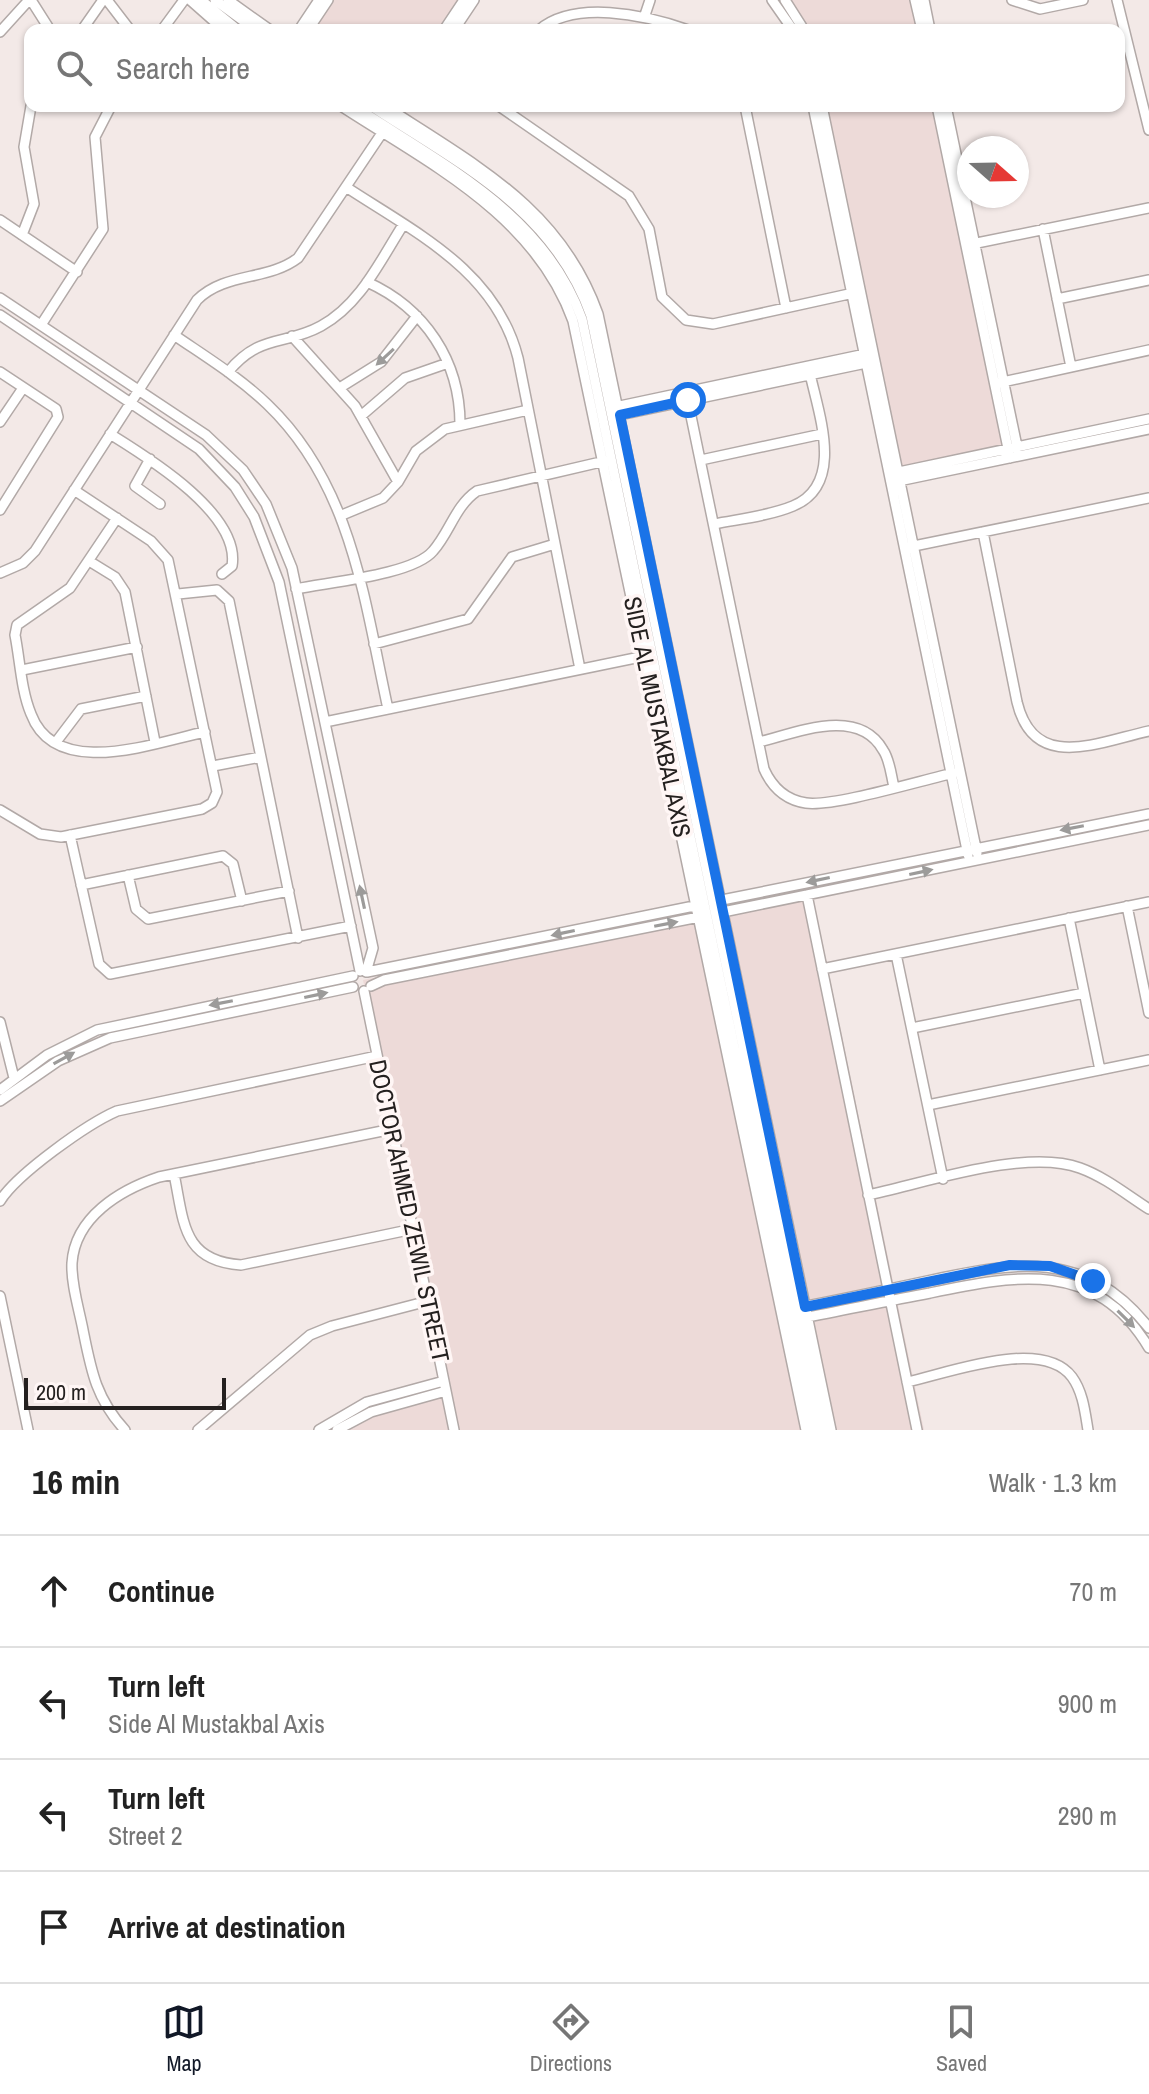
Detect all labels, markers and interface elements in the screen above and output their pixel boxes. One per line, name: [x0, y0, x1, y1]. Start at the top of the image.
search box: [24, 24, 1125, 112]
icon: search: [52, 46, 96, 90]
text: Search here: [116, 48, 250, 88]
north arrow: [957, 136, 1029, 208]
one-way arrow: [376, 348, 395, 366]
route start: [670, 382, 706, 418]
street label: SIDE AL MUSTAKBAL AXIS: [617, 593, 699, 840]
one-way arrow: [1060, 823, 1085, 835]
one-way arrow: [908, 865, 933, 878]
one-way arrow: [805, 874, 830, 887]
one-way arrow: [355, 884, 368, 909]
one-way arrow: [654, 917, 679, 930]
one-way arrow: [550, 927, 575, 940]
one-way arrow: [303, 988, 328, 1001]
one-way arrow: [209, 998, 234, 1010]
one-way arrow: [53, 1051, 76, 1064]
street label: DOCTOR AHMED ZEWIL STREET: [362, 1057, 458, 1365]
route end: [1075, 1263, 1111, 1299]
one-way arrow: [1116, 1309, 1135, 1328]
scale bar: [24, 1374, 226, 1410]
text: 200 m: [36, 1377, 86, 1407]
text: 16 min: [32, 1459, 120, 1505]
text: Walk · 1.3 km: [989, 1465, 1117, 1500]
icon: ahead: [32, 1569, 76, 1613]
text: Continue: [108, 1571, 215, 1611]
text: 70 m: [1070, 1574, 1117, 1609]
text: Turn left: [108, 1666, 205, 1706]
icon: left: [32, 1681, 76, 1725]
text: 900 m: [1058, 1686, 1117, 1721]
text: Side Al Mustakbal Axis: [108, 1706, 325, 1741]
text: Turn left: [108, 1778, 205, 1818]
icon: left: [32, 1793, 76, 1837]
text: 290 m: [1058, 1798, 1117, 1833]
text: Street 2: [108, 1818, 183, 1853]
icon: arrive: [32, 1905, 76, 1949]
text: Arrive at destination: [108, 1907, 346, 1947]
tab: Map: [162, 2000, 206, 2078]
tab: Directions: [530, 2000, 612, 2078]
tab: Saved: [936, 2000, 987, 2078]

